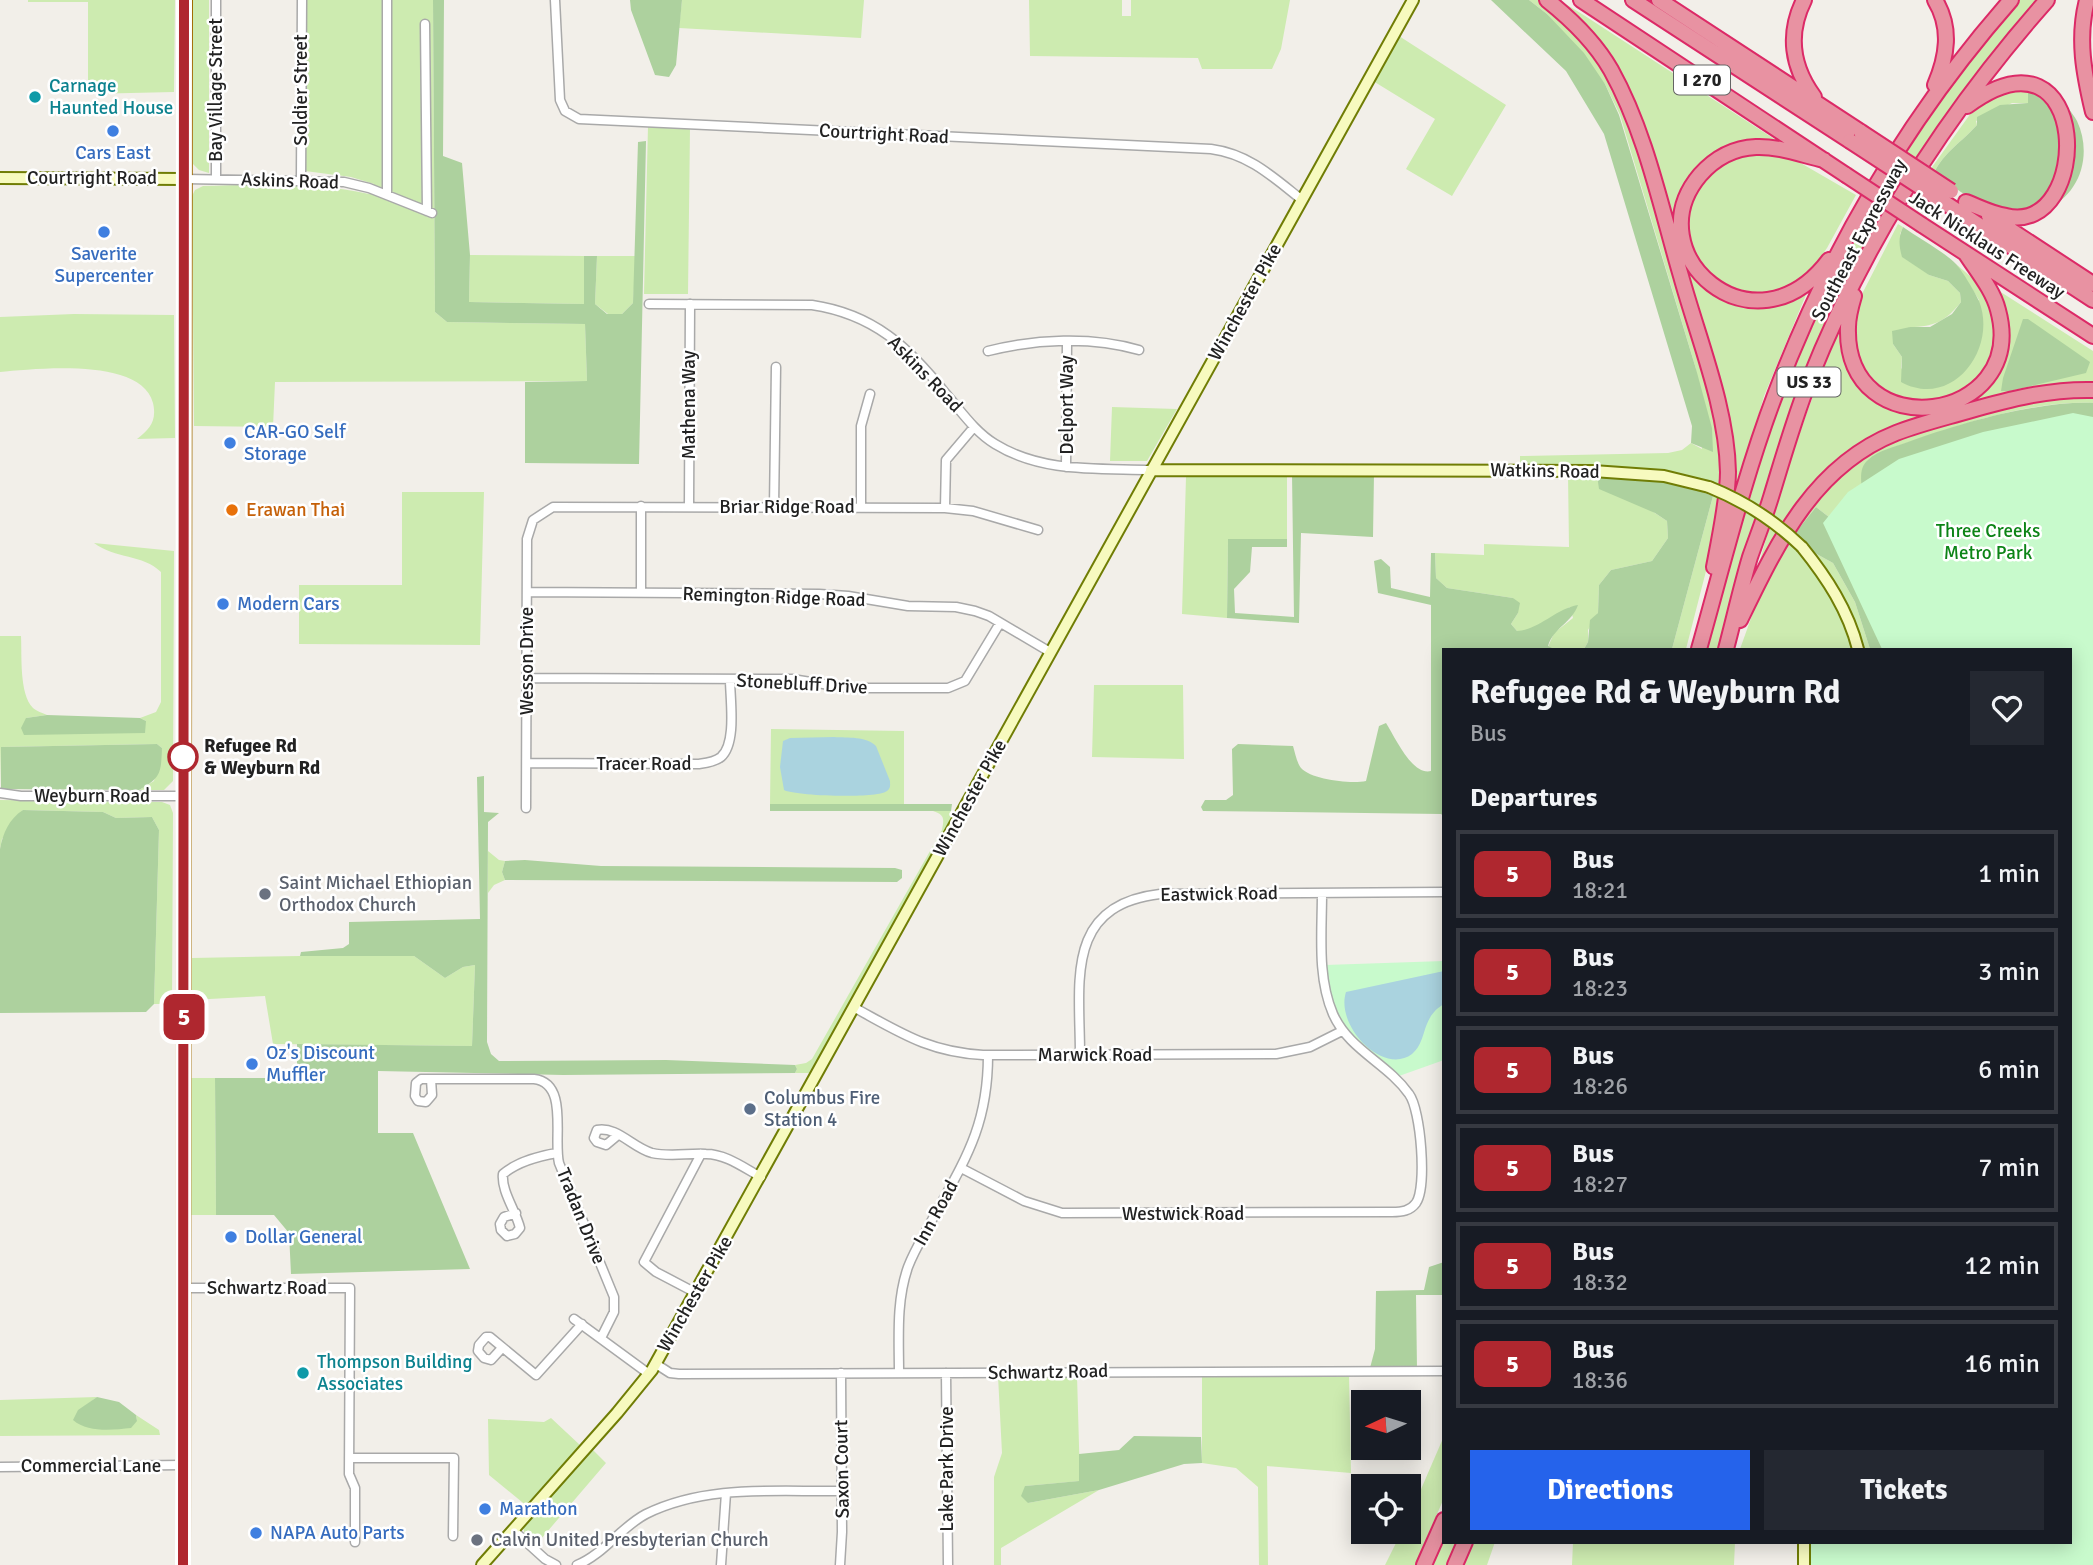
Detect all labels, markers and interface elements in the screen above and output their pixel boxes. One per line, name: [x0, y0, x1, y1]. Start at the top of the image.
street label: Bay Village Street: [204, 18, 228, 162]
street label: Soldier Street: [289, 34, 313, 146]
road number: I 270: [1674, 66, 1730, 94]
place label: Carnage Haunted House: [49, 74, 173, 120]
marker: Carnage Haunted House: [27, 89, 43, 105]
street label: Courtright Road: [818, 119, 950, 149]
marker: Cars East: [105, 123, 121, 139]
place label: Cars East: [75, 141, 151, 165]
street label: Southeast Expressway: [1806, 155, 1912, 325]
street label: Courtright Road: [27, 166, 157, 190]
street label: Askins Road: [241, 167, 339, 195]
street label: Jack Nicklaus Freeway: [1904, 186, 2070, 305]
marker: Saverite Supercenter: [96, 224, 112, 240]
street label: Winchester Pike: [1203, 239, 1287, 365]
place label: Saverite Supercenter: [55, 242, 153, 288]
street label: Askins Road: [882, 330, 968, 418]
street label: Mathena Way: [677, 350, 701, 460]
street label: Delport Way: [1055, 355, 1079, 455]
road number: US 33: [1778, 368, 1840, 396]
place label: CAR-GO Self Storage: [244, 420, 347, 466]
marker: CAR-GO Self Storage: [222, 435, 238, 451]
street label: Watkins Road: [1490, 458, 1600, 484]
street label: Briar Ridge Road: [719, 495, 855, 519]
place label: Erawan Thai: [246, 498, 345, 522]
marker: Erawan Thai: [224, 502, 240, 518]
park label: Three Creeks Metro Park: [1936, 519, 2040, 565]
street label: Remington Ridge Road: [682, 582, 866, 612]
place label: Modern Cars: [237, 592, 340, 616]
marker: Modern Cars: [215, 596, 231, 612]
street label: Wesson Drive: [515, 607, 539, 715]
street label: Stonebluff Drive: [736, 669, 868, 699]
button: heart: [1970, 671, 2044, 745]
text: Refugee Rd & Weyburn Rd: [1470, 672, 1841, 713]
text: Bus: [1470, 719, 1507, 748]
place label: Refugee Rd & Weyburn Rd: [204, 734, 320, 780]
street label: Winchester Pike: [928, 735, 1012, 861]
marker: Refugee Rd & Weyburn Rd: [168, 742, 198, 772]
street label: Tracer Road: [596, 752, 692, 776]
text: Departures: [1470, 782, 1597, 814]
street label: Weyburn Road: [34, 784, 150, 808]
text: Bus: [1572, 844, 1614, 876]
text: 1 min: [1978, 858, 2040, 890]
text: 5: [1506, 859, 1519, 889]
place label: Saint Michael Ethiopian Orthodox Church: [279, 871, 472, 917]
text: 18:21: [1572, 876, 1628, 905]
street label: Eastwick Road: [1160, 881, 1278, 907]
marker: Saint Michael Ethiopian Orthodox Church: [257, 886, 273, 902]
text: Bus: [1572, 942, 1614, 974]
text: 3 min: [1978, 956, 2040, 988]
text: 5: [1506, 957, 1519, 987]
text: 18:23: [1572, 974, 1628, 1003]
line badge: 5: [161, 994, 207, 1040]
text: 5: [178, 1002, 190, 1032]
text: Bus: [1572, 1040, 1614, 1072]
place label: Oz's Discount Muffler: [266, 1041, 375, 1087]
street label: Marwick Road: [1038, 1043, 1152, 1067]
text: 6 min: [1978, 1054, 2040, 1086]
text: 5: [1506, 1055, 1519, 1085]
marker: Oz's Discount Muffler: [244, 1056, 260, 1072]
text: 18:26: [1572, 1072, 1628, 1101]
place label: Columbus Fire Station 4: [764, 1086, 880, 1132]
marker: Columbus Fire Station 4: [742, 1101, 758, 1117]
text: Bus: [1572, 1138, 1614, 1170]
text: 7 min: [1978, 1152, 2040, 1184]
text: 5: [1506, 1153, 1519, 1183]
street label: Tradan Drive: [551, 1164, 611, 1268]
text: 18:27: [1572, 1170, 1628, 1199]
street label: Inn Road: [908, 1176, 964, 1250]
street label: Westwick Road: [1122, 1202, 1244, 1226]
place label: Dollar General: [245, 1225, 363, 1249]
marker: Dollar General: [223, 1229, 239, 1245]
street label: Winchester Pike: [652, 1231, 738, 1357]
text: Bus: [1572, 1236, 1614, 1268]
text: 12 min: [1964, 1250, 2040, 1282]
text: 5: [1506, 1251, 1519, 1281]
text: 18:32: [1572, 1268, 1628, 1297]
street label: Schwartz Road: [207, 1276, 327, 1300]
text: Bus: [1572, 1334, 1614, 1366]
text: 16 min: [1964, 1348, 2040, 1380]
text: 5: [1506, 1349, 1519, 1379]
place label: Thompson Building Associates: [317, 1350, 473, 1396]
street label: Schwartz Road: [988, 1359, 1108, 1385]
marker: Thompson Building Associates: [295, 1365, 311, 1381]
text: 18:36: [1572, 1366, 1628, 1395]
north arrow: [1351, 1390, 1421, 1460]
map controls: [1351, 1390, 1421, 1544]
street label: Lake Park Drive: [935, 1406, 959, 1532]
street label: Saxon Court: [829, 1419, 855, 1519]
button: Directions: [1470, 1450, 1750, 1530]
button: Tickets: [1764, 1450, 2044, 1530]
street label: Commercial Lane: [21, 1454, 161, 1478]
button: locate: [1351, 1474, 1421, 1544]
place label: Marathon: [499, 1497, 578, 1521]
marker: Marathon: [477, 1501, 493, 1517]
place label: NAPA Auto Parts: [270, 1521, 405, 1545]
marker: NAPA Auto Parts: [248, 1525, 264, 1541]
place label: Calvin United Presbyterian Church: [491, 1528, 769, 1552]
marker: Calvin United Presbyterian Church: [469, 1532, 485, 1548]

